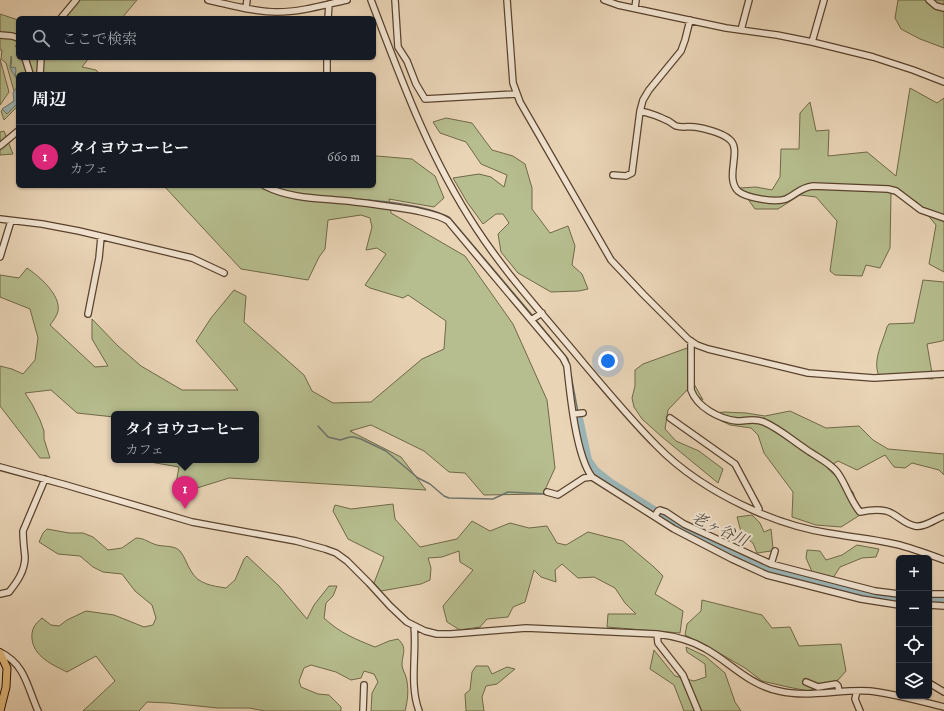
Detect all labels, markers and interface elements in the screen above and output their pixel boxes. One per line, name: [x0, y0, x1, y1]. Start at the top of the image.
search box: [16, 16, 376, 60]
icon: search: [30, 27, 52, 49]
text: ここで検索: [62, 30, 137, 49]
text: 周辺: [32, 89, 66, 111]
text: タイヨウコーヒー: [70, 139, 189, 158]
text: 1: [43, 149, 47, 165]
text: 660 m: [327, 149, 360, 165]
text: カフェ: [70, 161, 108, 177]
your location: [598, 351, 618, 371]
popup: [111, 411, 259, 463]
text: タイヨウコーヒー: [125, 420, 245, 439]
text: カフェ: [125, 442, 164, 458]
pin: 1: [172, 476, 198, 509]
water label: 老ヶ谷川: [689, 508, 753, 552]
map controls: [896, 555, 932, 699]
button: +: [896, 555, 932, 591]
button: −: [896, 591, 932, 627]
button: locate: [896, 627, 932, 663]
button: layers: [896, 663, 932, 699]

